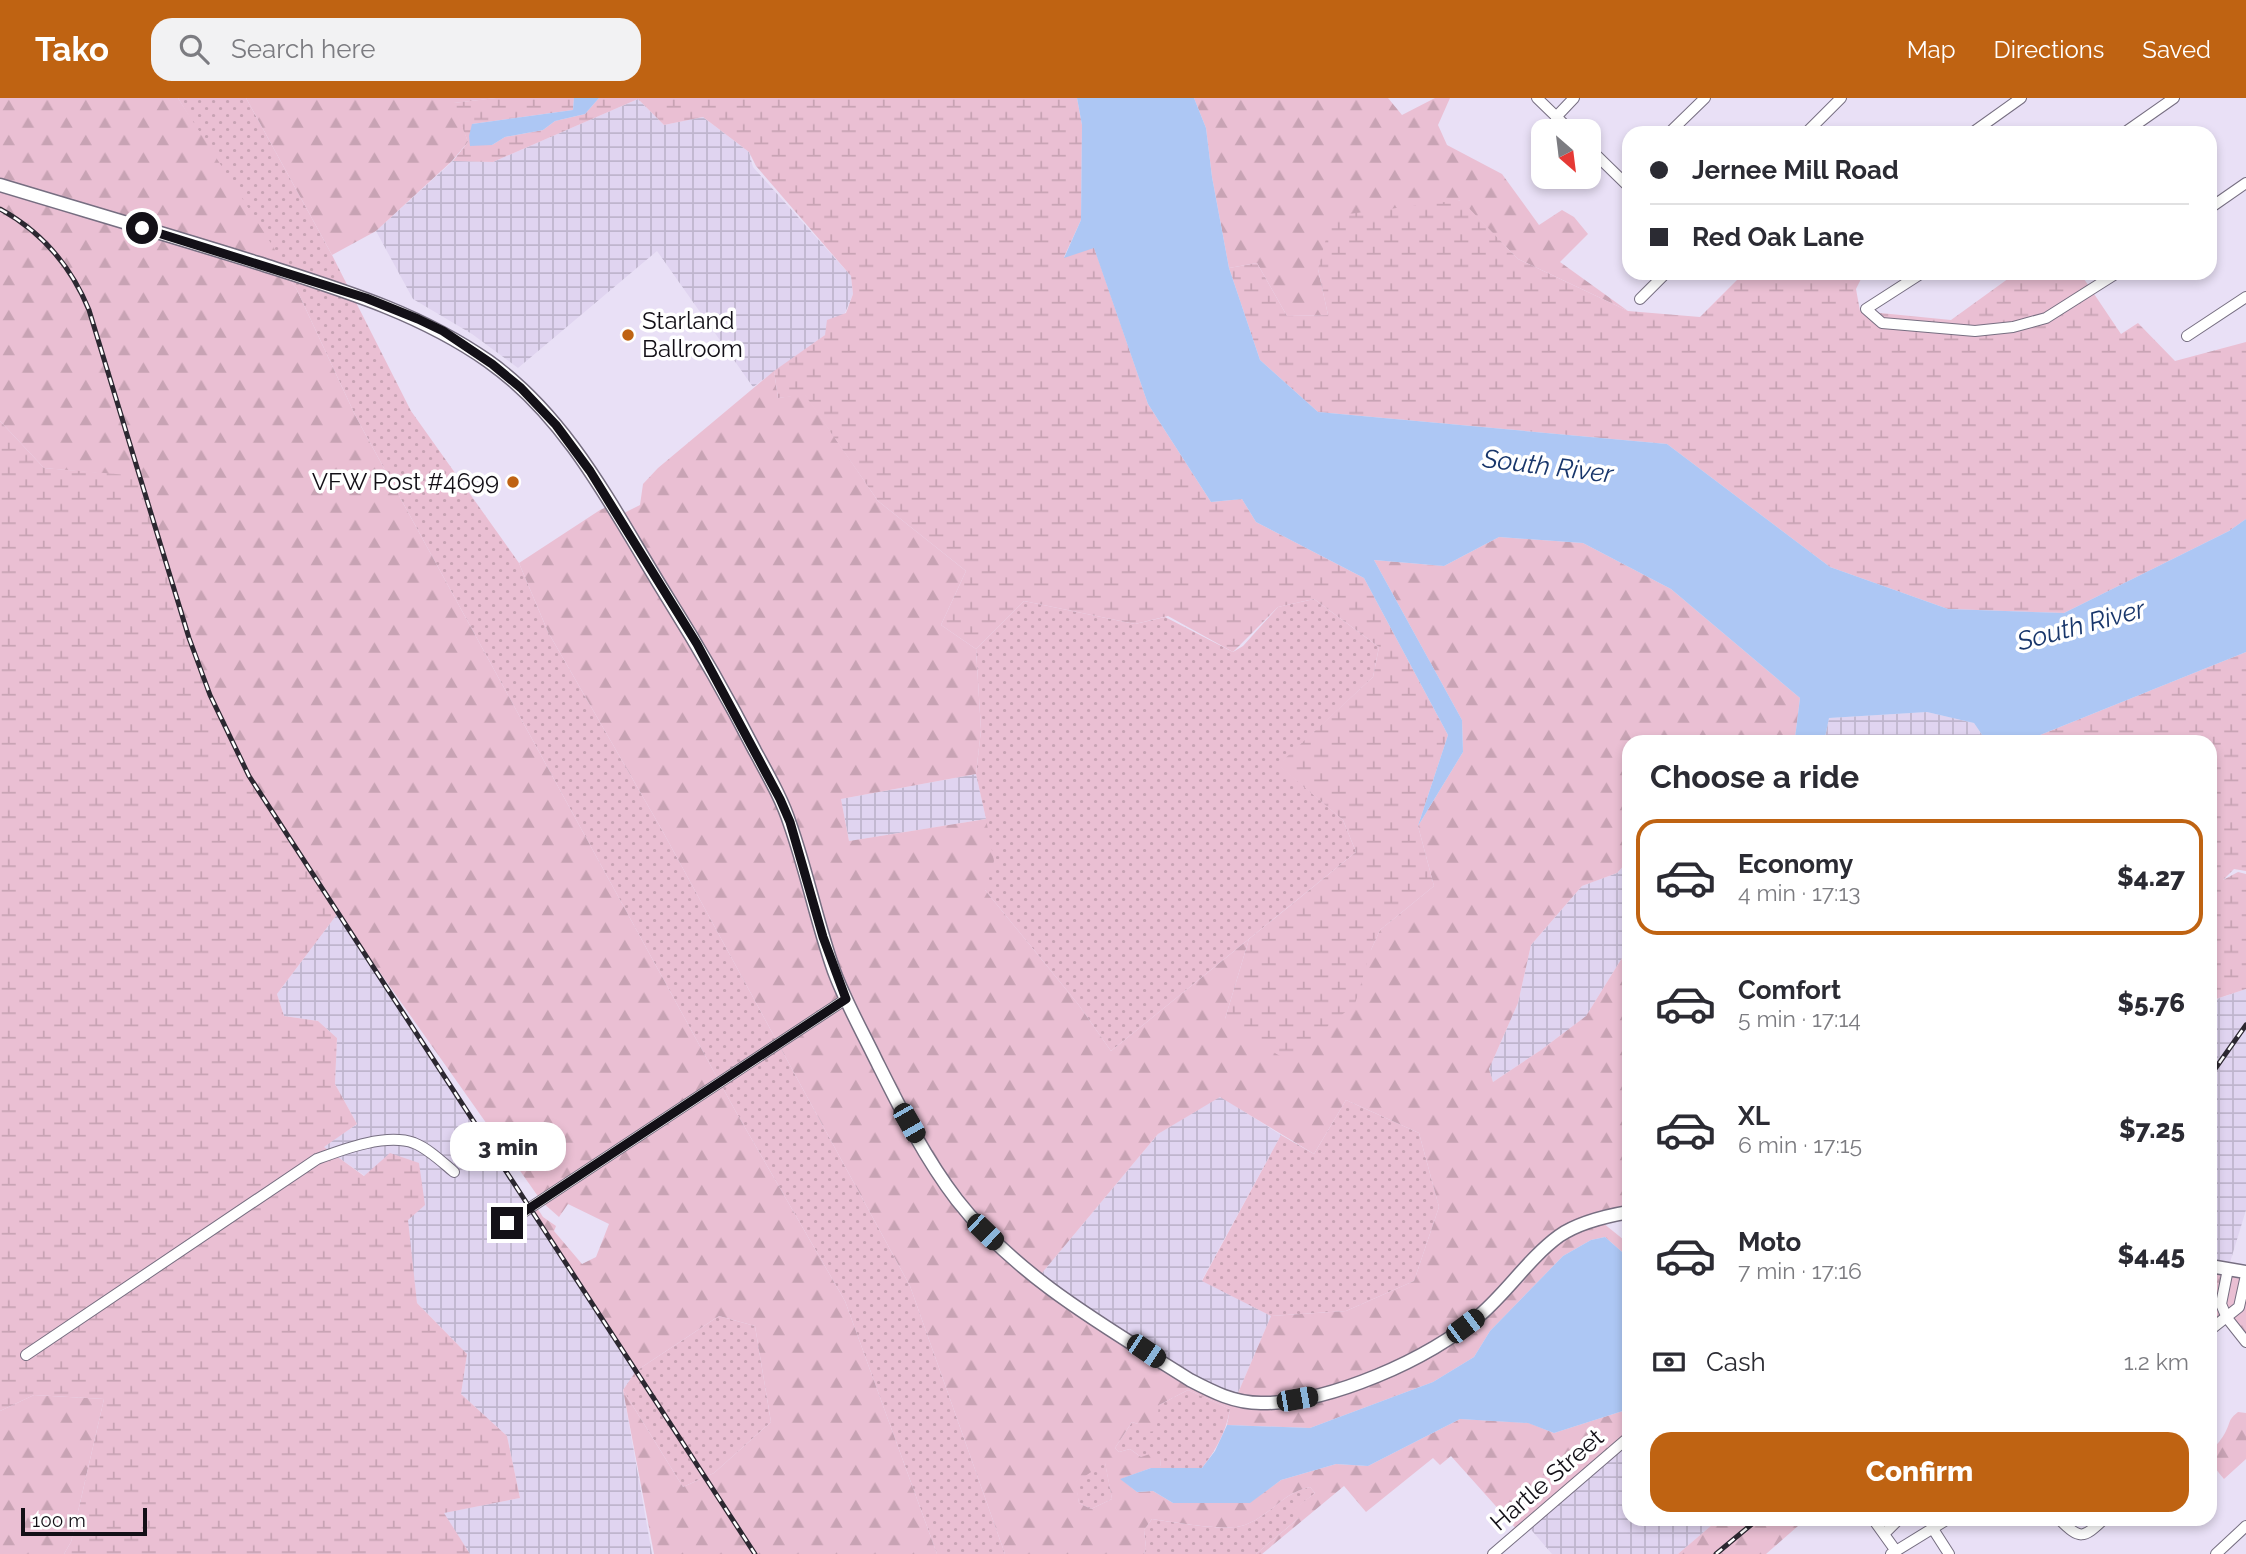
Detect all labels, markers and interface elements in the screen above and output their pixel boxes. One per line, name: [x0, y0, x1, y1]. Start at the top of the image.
search box: [151, 18, 641, 81]
text: Tako: [35, 30, 109, 69]
icon: search: [175, 30, 213, 68]
text: Search here: [231, 34, 375, 64]
text: Map: [1907, 35, 1956, 64]
text: Directions: [1994, 35, 2104, 64]
text: Saved: [2142, 35, 2211, 64]
north arrow: [1531, 119, 1601, 189]
map controls: [1531, 119, 1601, 189]
text: Jernee Mill Road: [1692, 155, 1899, 185]
route start: [126, 212, 158, 244]
text: Red Oak Lane: [1692, 222, 1864, 252]
place label: Starland Ballroom: [642, 306, 743, 363]
marker: Starland Ballroom: [620, 327, 636, 343]
water label: South River: [1480, 443, 1616, 489]
place label: VFW Post #4699: [312, 467, 499, 496]
marker: VFW Post #4699: [505, 474, 521, 490]
water label: South River: [2013, 593, 2149, 657]
text: Choose a ride: [1650, 758, 1859, 795]
icon: car: [1654, 846, 1717, 909]
text: Economy: [1738, 849, 1853, 879]
text: $4.27: [2117, 862, 2185, 892]
text: 4 min · 17:13: [1738, 879, 1861, 906]
icon: car: [1654, 972, 1717, 1035]
text: Comfort: [1738, 975, 1841, 1005]
text: $5.76: [2117, 988, 2185, 1018]
text: 5 min · 17:14: [1738, 1005, 1861, 1032]
icon: car: [1654, 1098, 1717, 1161]
car: [890, 1100, 929, 1146]
text: XL: [1738, 1101, 1770, 1131]
text: $7.25: [2119, 1114, 2185, 1144]
callout: 3 min: [449, 1122, 565, 1170]
text: 6 min · 17:15: [1738, 1131, 1862, 1158]
text: 3 min: [478, 1133, 538, 1160]
route end: [491, 1207, 523, 1239]
car: [963, 1210, 1008, 1254]
icon: car: [1654, 1224, 1717, 1287]
text: Moto: [1738, 1227, 1801, 1257]
text: $4.45: [2118, 1240, 2185, 1270]
text: 7 min · 17:16: [1738, 1257, 1862, 1284]
car: [1442, 1305, 1489, 1347]
car: [1123, 1331, 1170, 1371]
icon: cash: [1650, 1343, 1688, 1381]
text: Cash: [1706, 1347, 1766, 1377]
text: 1.2 km: [2124, 1348, 2189, 1375]
car: [1275, 1385, 1320, 1413]
street label: Hartle Street: [1484, 1423, 1609, 1537]
button: Confirm: [1650, 1432, 2189, 1512]
scale bar: [21, 1505, 147, 1537]
text: 100 m: [32, 1509, 86, 1531]

